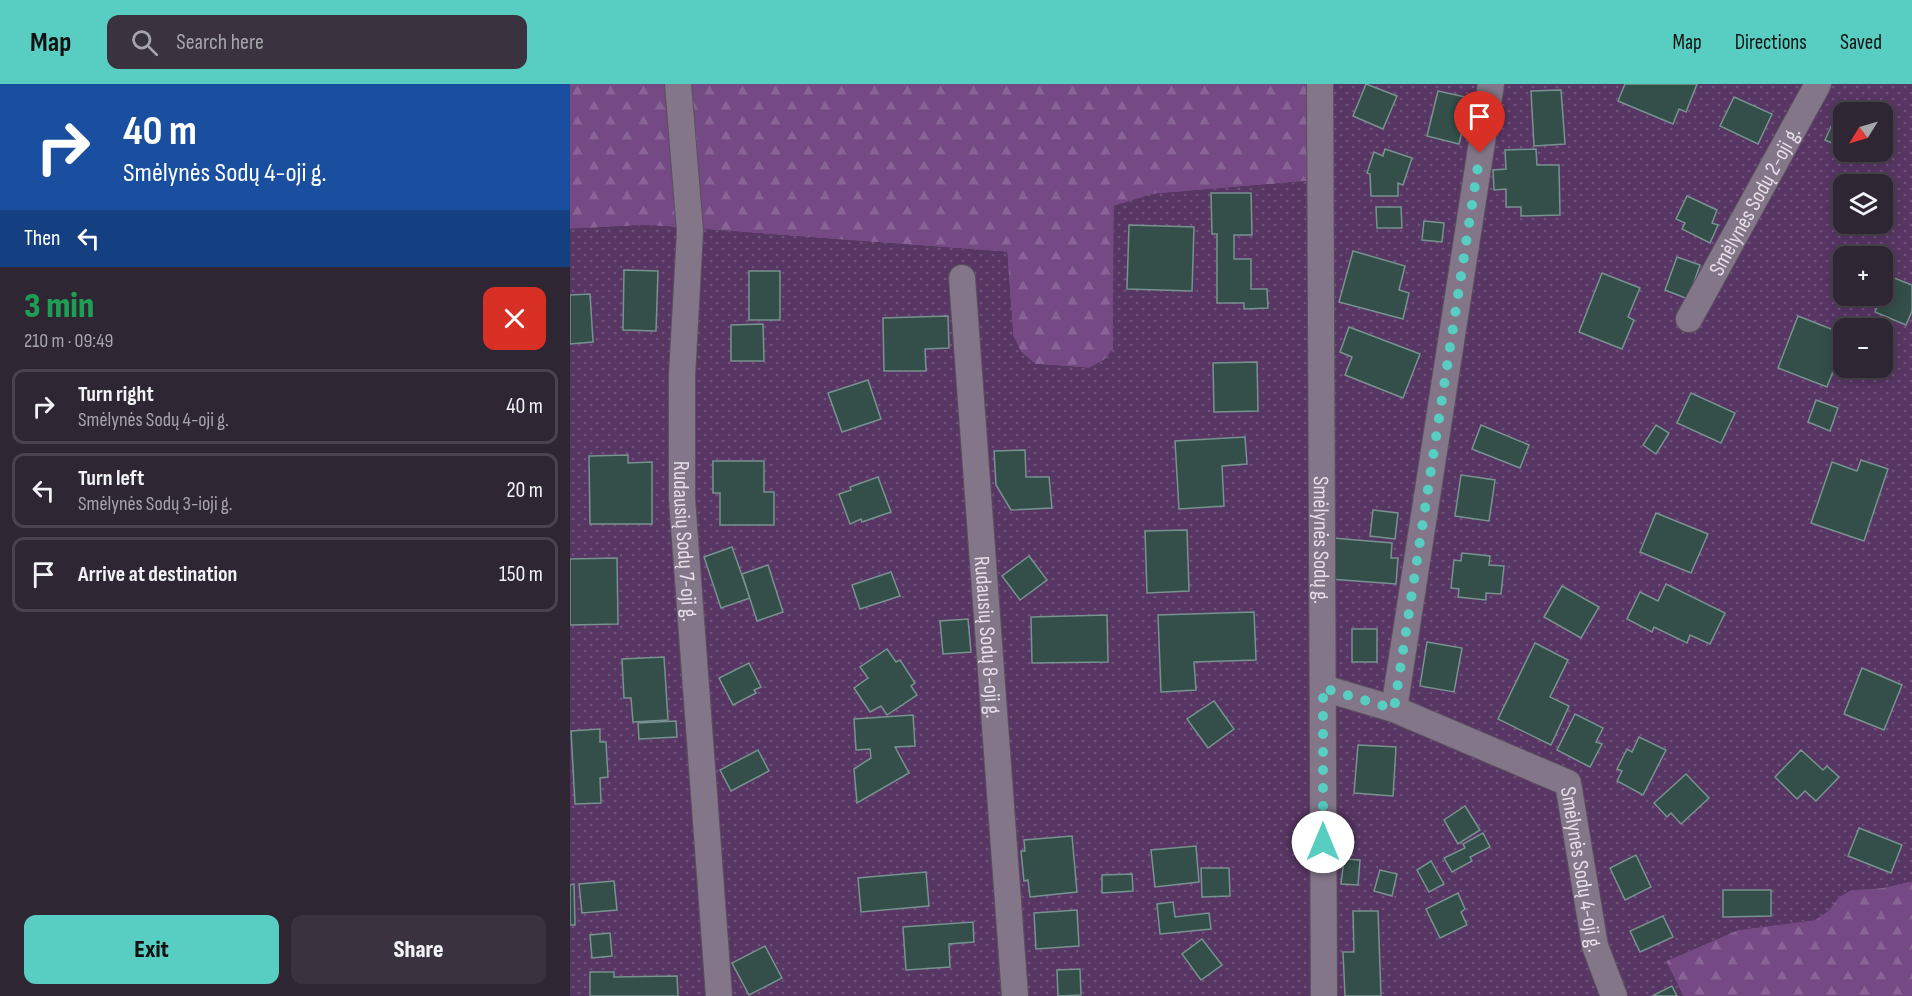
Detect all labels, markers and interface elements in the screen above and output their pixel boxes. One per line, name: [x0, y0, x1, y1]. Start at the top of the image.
search box: [107, 15, 527, 69]
text: Map: [30, 26, 71, 59]
icon: search: [128, 26, 161, 59]
text: Search here: [176, 29, 264, 56]
text: Map: [1672, 30, 1702, 55]
text: Directions: [1735, 30, 1807, 55]
text: Saved: [1840, 30, 1882, 55]
pin: [1454, 91, 1505, 153]
icon: arrive: [1463, 100, 1496, 133]
north arrow: [1833, 102, 1893, 162]
map controls: [1833, 102, 1893, 378]
text: 40 m: [123, 106, 197, 157]
icon: right: [24, 108, 102, 186]
street label: Smėlynės Sodų 2-oji g.: [1704, 122, 1807, 281]
text: Smėlynės Sodų 4-oji g.: [123, 157, 327, 189]
button: layers: [1833, 174, 1893, 234]
icon: left: [72, 222, 105, 255]
text: Then: [24, 225, 60, 252]
button: +: [1833, 246, 1893, 306]
text: 3 min: [24, 285, 94, 328]
button: close: [483, 287, 546, 350]
button: −: [1833, 318, 1893, 378]
text: 210 m · 09:49: [24, 329, 113, 353]
text: Turn right: [78, 381, 154, 408]
icon: right: [27, 390, 60, 423]
text: 40 m: [506, 393, 543, 420]
text: Smėlynės Sodų 4-oji g.: [78, 408, 229, 432]
street label: Rudausių Sodų 7-oji g.: [667, 461, 703, 622]
text: Turn left: [78, 465, 144, 492]
icon: left: [27, 474, 60, 507]
street label: Smėlynės Sodų g.: [1307, 476, 1334, 604]
text: 20 m: [507, 477, 543, 504]
text: Smėlynės Sodų 3-ioji g.: [78, 492, 233, 516]
street label: Rudausių Sodų 8-oji g.: [968, 555, 1006, 719]
icon: arrive: [27, 558, 60, 591]
text: Arrive at destination: [78, 561, 237, 588]
text: 150 m: [499, 561, 543, 588]
street label: Smėlynės Sodų 4-oji g.: [1554, 785, 1608, 956]
position arrow: [1291, 810, 1355, 874]
button: Exit: [24, 915, 279, 984]
button: Share: [291, 915, 546, 984]

